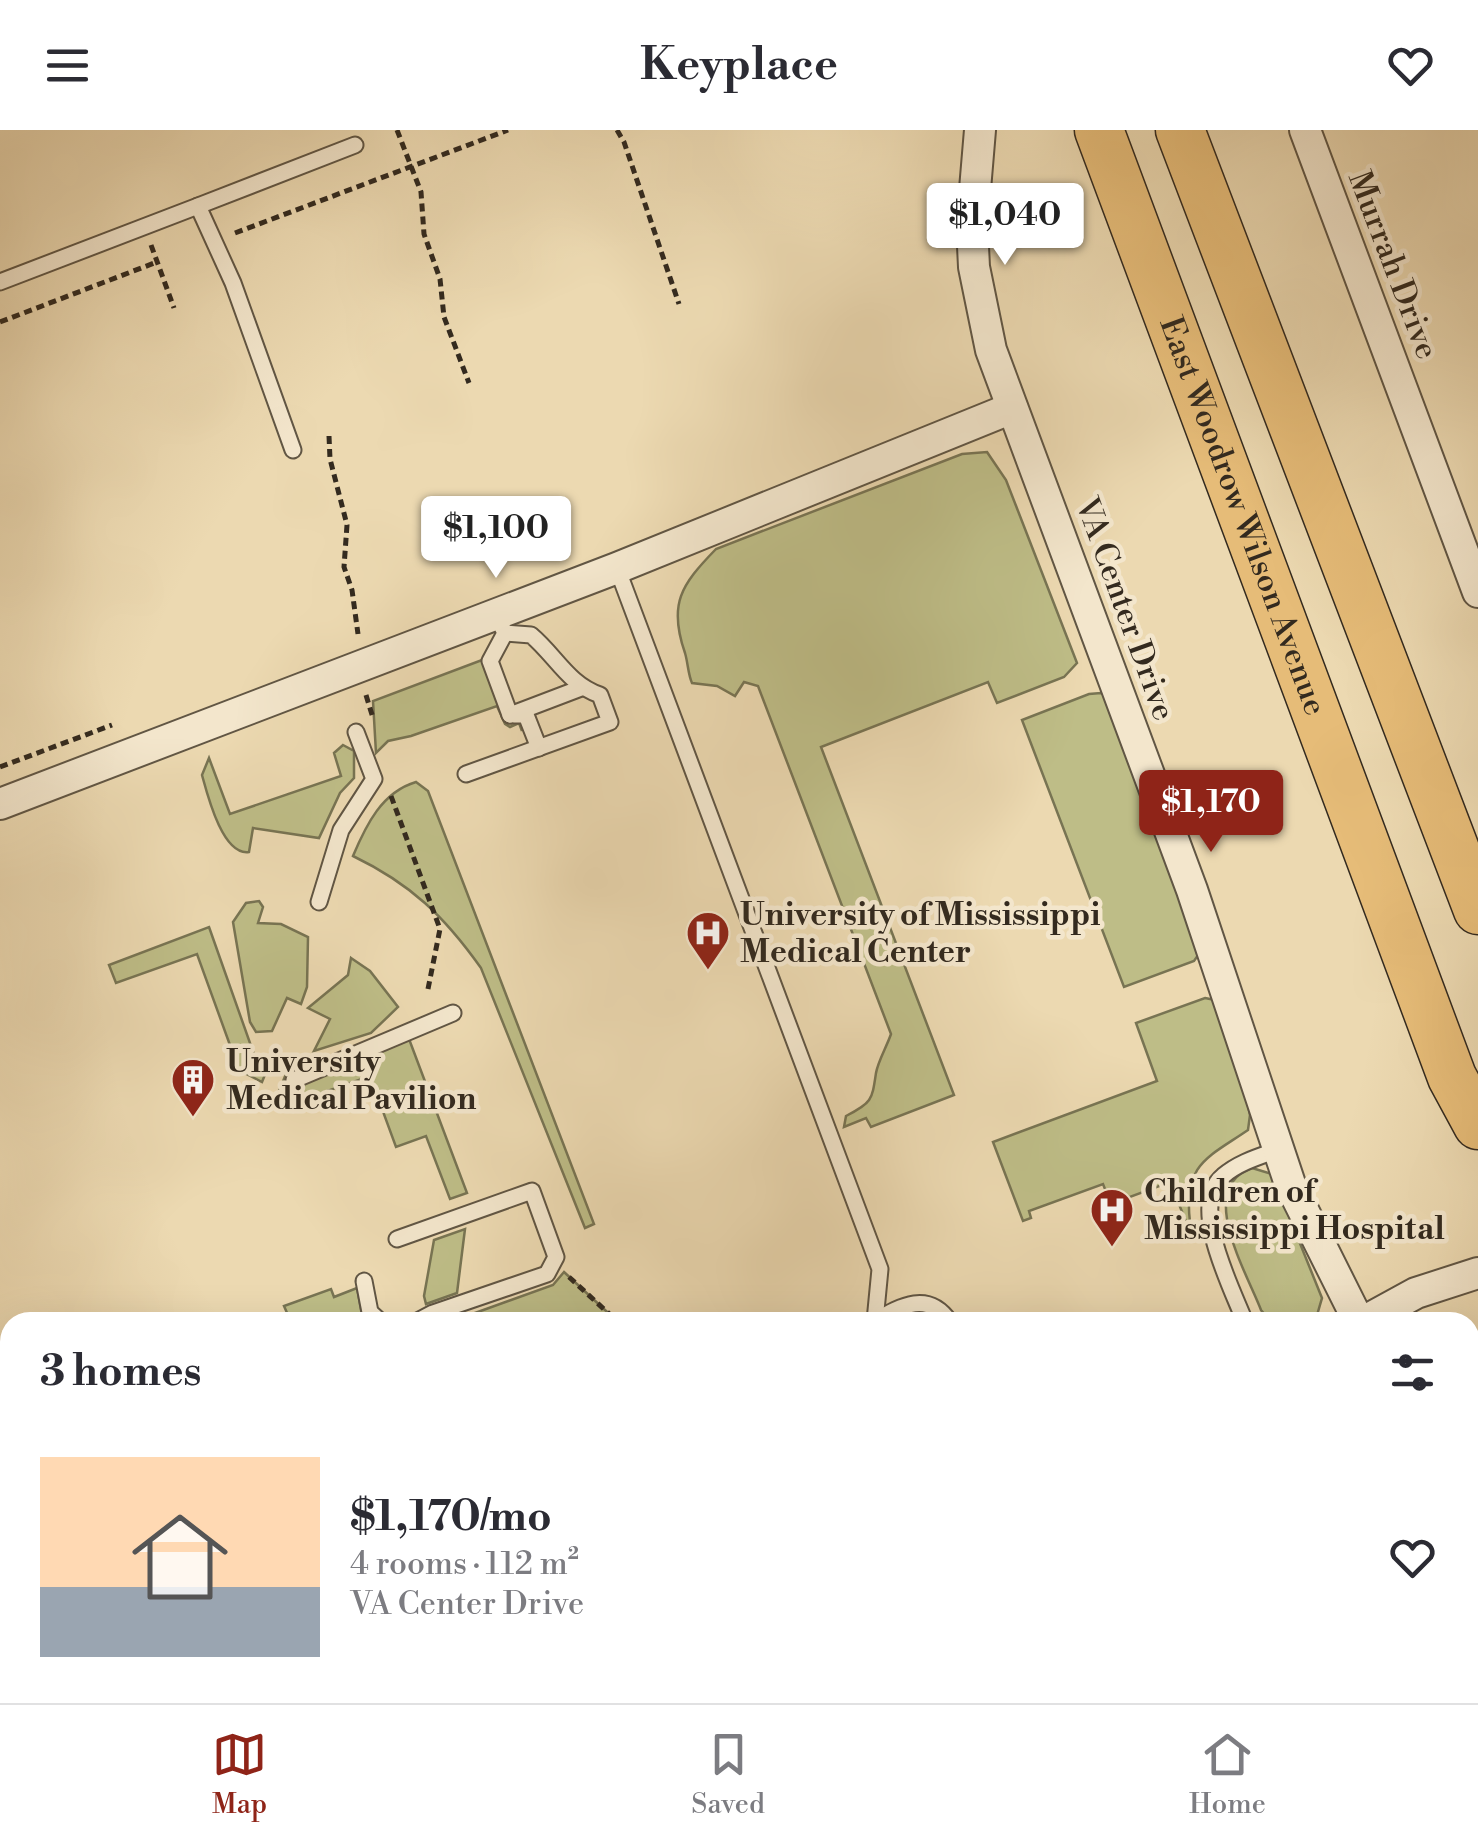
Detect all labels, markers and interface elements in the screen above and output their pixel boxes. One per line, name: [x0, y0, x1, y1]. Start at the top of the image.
text: Keyplace: [640, 37, 838, 94]
icon: menu: [40, 38, 95, 93]
icon: heart: [1383, 38, 1438, 93]
street label: Murrah Drive: [1339, 165, 1447, 365]
pin: $1,040: [924, 183, 1086, 268]
text: $1,040: [949, 195, 1061, 235]
street label: East Woodrow Wilson Avenue: [1150, 311, 1335, 721]
street label: VA Center Drive: [1066, 491, 1184, 726]
pin: $1,100: [415, 496, 577, 581]
text: $1,100: [443, 508, 549, 548]
pin: $1,170: [1130, 770, 1292, 855]
text: $1,170: [1161, 782, 1261, 822]
place label: University of Mississippi Medical Center: [740, 895, 1100, 972]
hospital icon: University of Mississippi Medical Center: [685, 910, 731, 971]
place label: University Medical Pavilion: [226, 1042, 477, 1119]
building icon: University Medical Pavilion: [170, 1057, 216, 1118]
place label: Children of Mississippi Hospital: [1144, 1172, 1445, 1249]
hospital icon: Children of Mississippi Hospital: [1089, 1187, 1135, 1248]
icon: filters: [1385, 1345, 1440, 1400]
text: 3 homes: [40, 1346, 202, 1399]
text: $1,170/mo: [350, 1491, 552, 1544]
icon: home: [120, 1497, 240, 1617]
icon: heart: [1385, 1530, 1440, 1585]
text: 4 rooms · 112 m²: [350, 1544, 579, 1584]
text: VA Center Drive: [350, 1584, 584, 1624]
tab: Map: [212, 1727, 267, 1822]
tab: Saved: [691, 1727, 765, 1822]
tab: Home: [1189, 1727, 1266, 1822]

